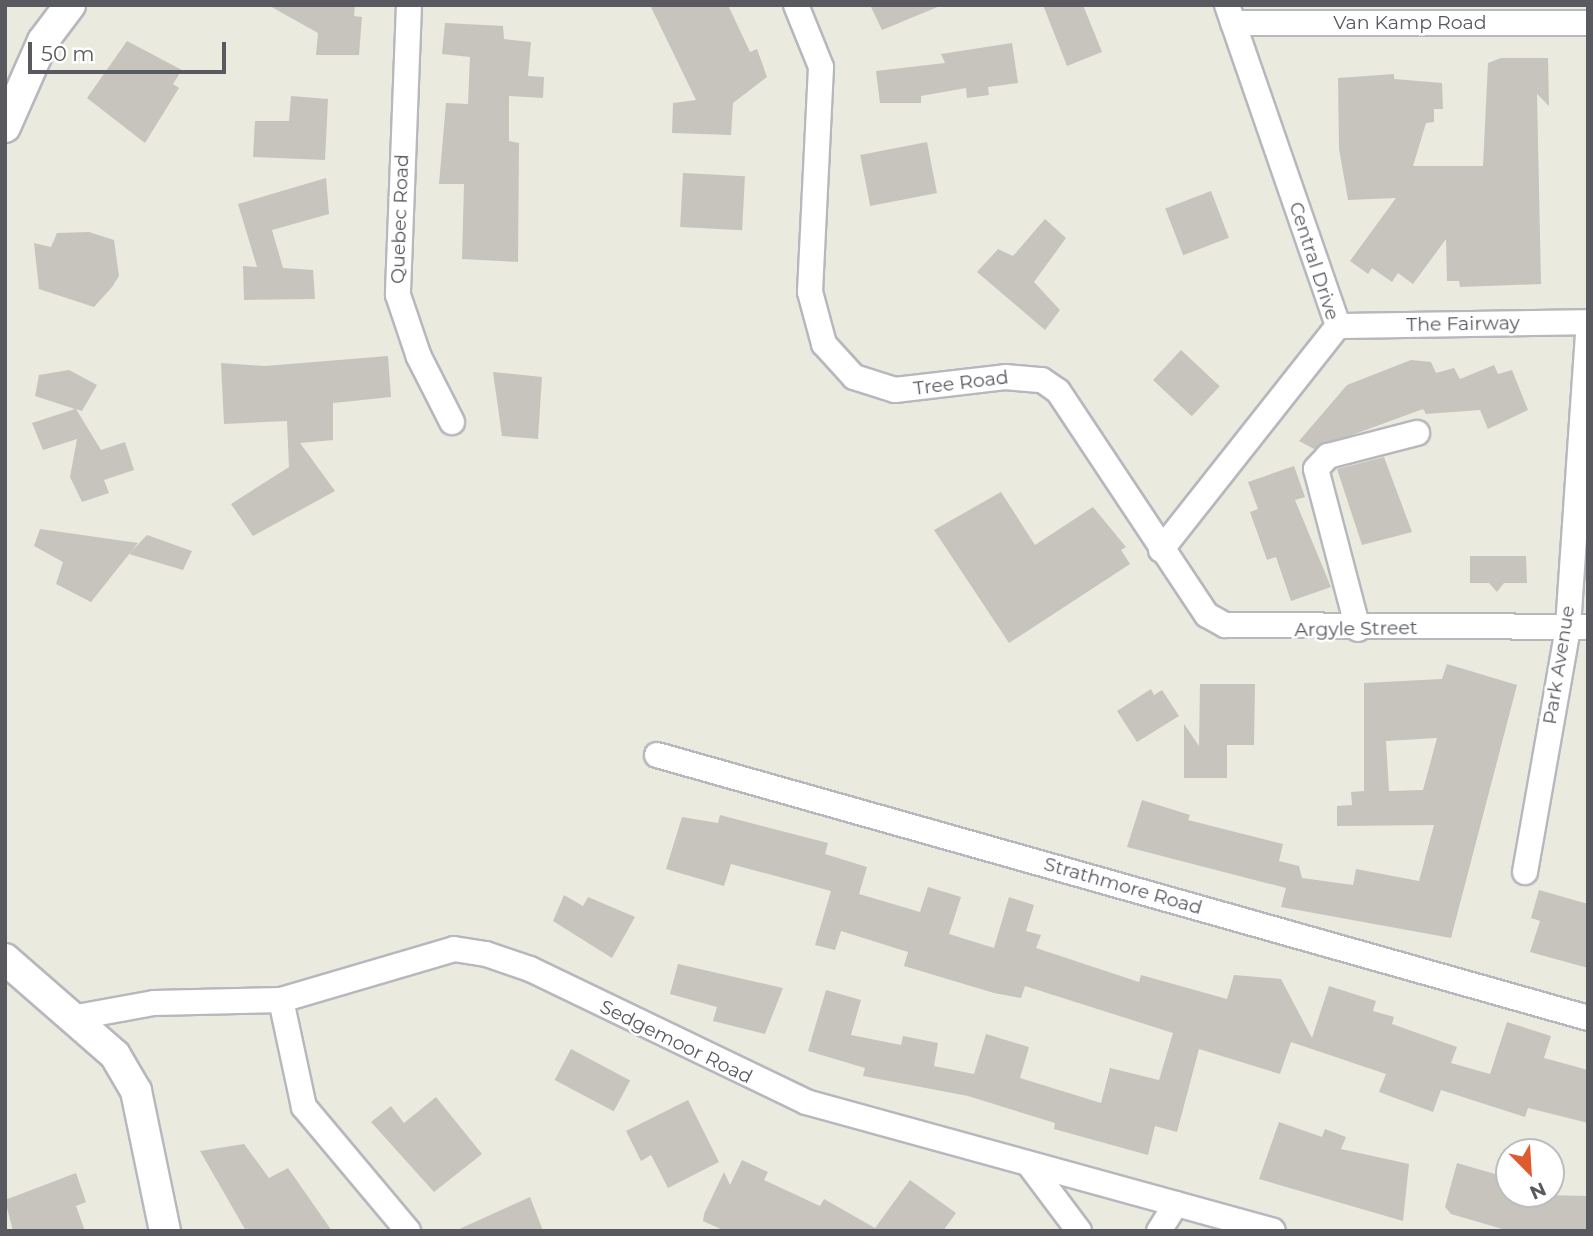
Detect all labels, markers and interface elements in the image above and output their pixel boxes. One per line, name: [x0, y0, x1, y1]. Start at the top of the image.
street label: Van Kamp Road: [1333, 12, 1487, 34]
scale bar: [32, 28, 229, 72]
text: 50 m: [41, 41, 95, 66]
street label: Quebec Road: [386, 154, 414, 284]
street label: Central Drive: [1284, 199, 1344, 323]
street label: The Fairway: [1406, 312, 1520, 336]
street label: Tree Road: [912, 366, 1010, 400]
street label: Park Avenue: [1538, 604, 1580, 726]
street label: Argyle Street: [1294, 617, 1418, 641]
street label: Strathmore Road: [1041, 852, 1205, 920]
street label: Sedgemoor Road: [596, 995, 756, 1089]
north arrow: [1495, 1138, 1565, 1208]
text: N: [1526, 1177, 1550, 1204]

